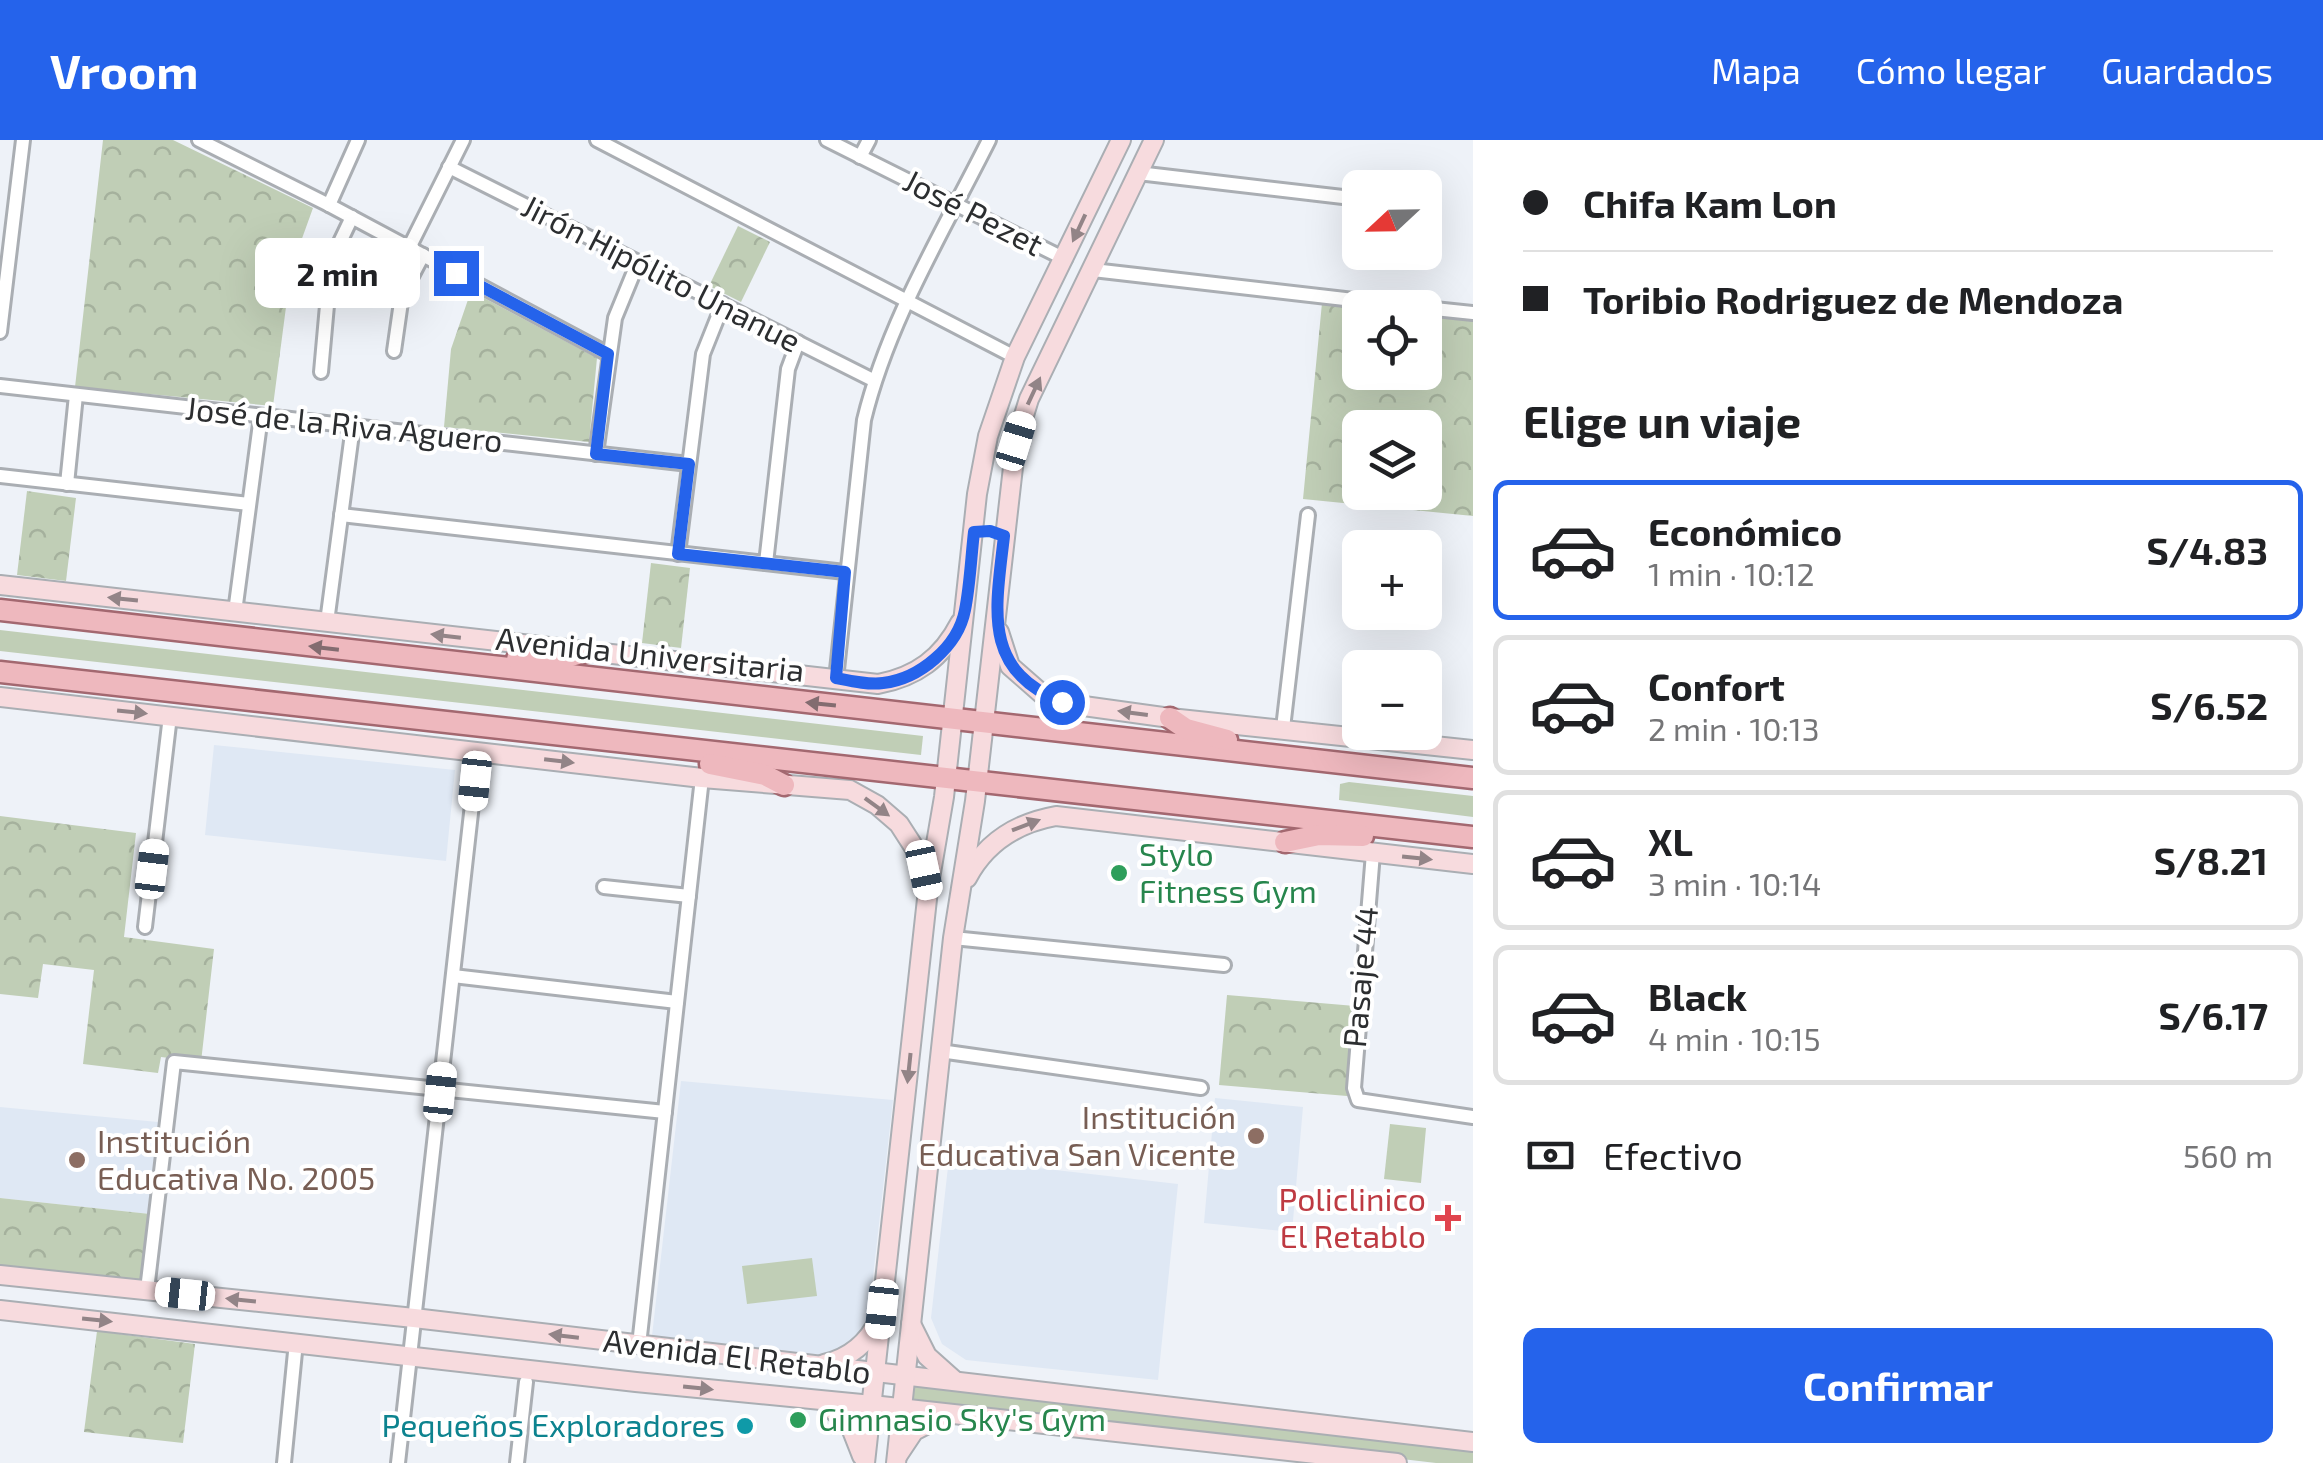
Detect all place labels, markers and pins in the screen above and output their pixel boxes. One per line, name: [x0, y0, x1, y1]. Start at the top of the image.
place label: Stylo Fitness Gym: [1139, 834, 1317, 909]
marker: Stylo Fitness Gym: [1108, 862, 1130, 884]
place label: Institución Educativa San Vicente: [918, 1097, 1236, 1172]
place label: Institución Educativa No. 2005: [97, 1121, 375, 1196]
marker: Institución Educativa San Vicente: [1245, 1125, 1267, 1147]
marker: Institución Educativa No. 2005: [66, 1149, 88, 1171]
place label: Policlinico El Retablo: [1279, 1179, 1426, 1254]
marker: Policlinico El Retablo: [1435, 1205, 1461, 1231]
place label: Gimnasio Sky's Gym: [818, 1399, 1106, 1437]
place label: Pequeños Exploradores: [381, 1405, 725, 1443]
marker: Gimnasio Sky's Gym: [787, 1409, 809, 1431]
marker: Pequeños Exploradores: [734, 1415, 756, 1437]

